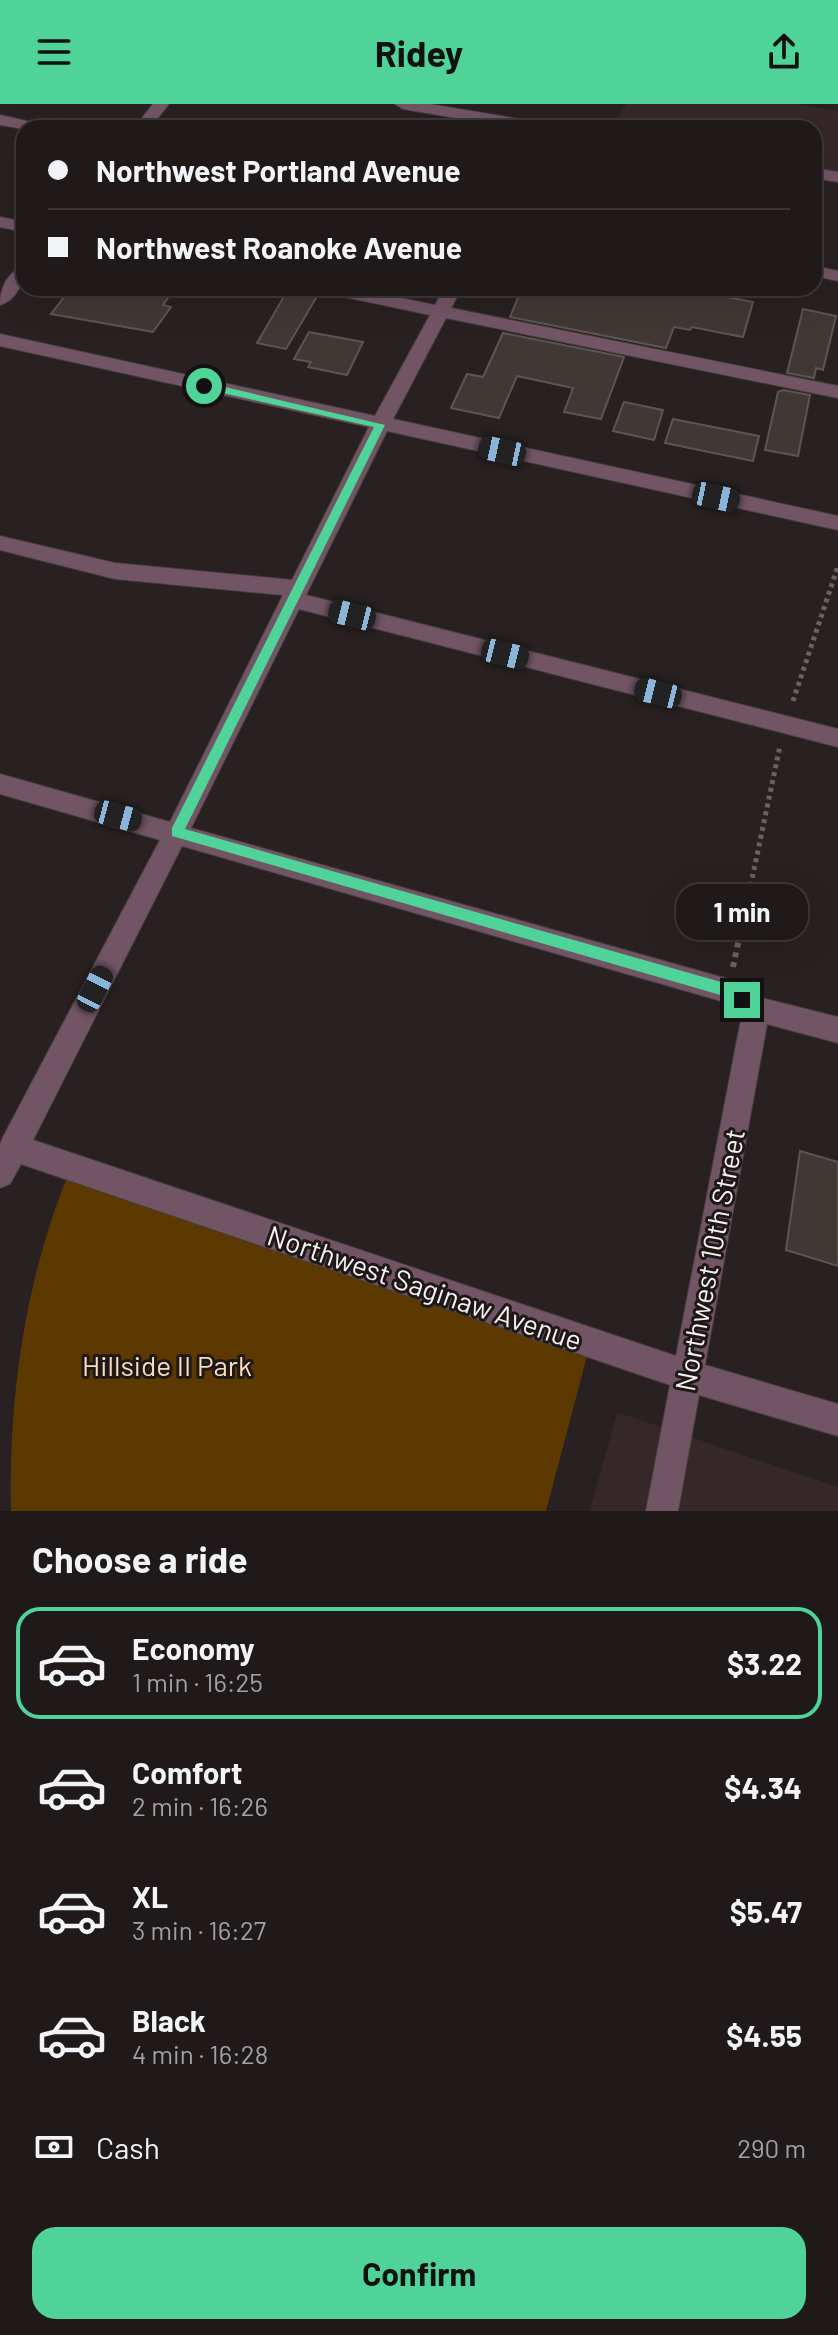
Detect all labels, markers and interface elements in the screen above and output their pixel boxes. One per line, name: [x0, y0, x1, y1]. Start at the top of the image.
icon: menu: [32, 30, 76, 74]
icon: share: [762, 30, 806, 74]
text: Ridey: [375, 31, 463, 74]
text: Northwest Portland Avenue: [96, 152, 461, 188]
text: Northwest Roanoke Avenue: [96, 229, 462, 265]
route start: [186, 368, 222, 404]
car: [476, 434, 528, 468]
car: [690, 480, 742, 514]
car: [326, 598, 378, 632]
car: [479, 637, 531, 671]
car: [632, 676, 684, 710]
car: [92, 798, 144, 834]
callout: 1 min: [676, 884, 808, 940]
text: 1 min: [714, 896, 770, 927]
car: [73, 962, 117, 1016]
route end: [724, 982, 760, 1018]
street label: Northwest 10th Street: [667, 1126, 751, 1394]
street label: Northwest Saginaw Avenue: [263, 1217, 587, 1357]
park label: Hillside II Park: [82, 1348, 252, 1382]
text: Choose a ride: [32, 1537, 248, 1580]
icon: car: [36, 1627, 108, 1699]
text: Economy: [132, 1630, 255, 1666]
text: $3.22: [727, 1645, 802, 1681]
text: 1 min · 16:25: [132, 1666, 263, 1697]
icon: car: [36, 1751, 108, 1823]
text: Comfort: [132, 1754, 242, 1790]
text: $4.34: [724, 1769, 802, 1805]
text: 2 min · 16:26: [132, 1790, 268, 1821]
icon: car: [36, 1875, 108, 1947]
text: XL: [132, 1878, 168, 1914]
text: $5.47: [730, 1893, 802, 1929]
text: 3 min · 16:27: [132, 1914, 266, 1945]
icon: car: [36, 1999, 108, 2071]
text: Black: [132, 2002, 206, 2038]
text: $4.55: [726, 2017, 802, 2053]
text: 4 min · 16:28: [132, 2038, 268, 2069]
icon: cash: [32, 2125, 76, 2169]
text: Cash: [96, 2129, 160, 2165]
text: 290 m: [737, 2132, 806, 2163]
button: Confirm: [32, 2227, 806, 2319]

